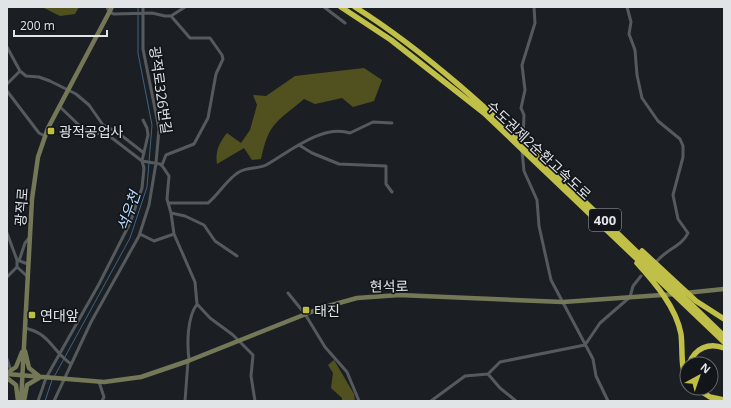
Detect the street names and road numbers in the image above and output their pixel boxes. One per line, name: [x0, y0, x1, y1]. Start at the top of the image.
street label: 광적로326번길: [145, 45, 177, 135]
street label: 수도권제2순환고속도로: [482, 96, 596, 204]
street label: 광적로: [10, 187, 32, 227]
road number: 400: [589, 209, 621, 231]
street label: 현석로: [370, 276, 409, 296]

